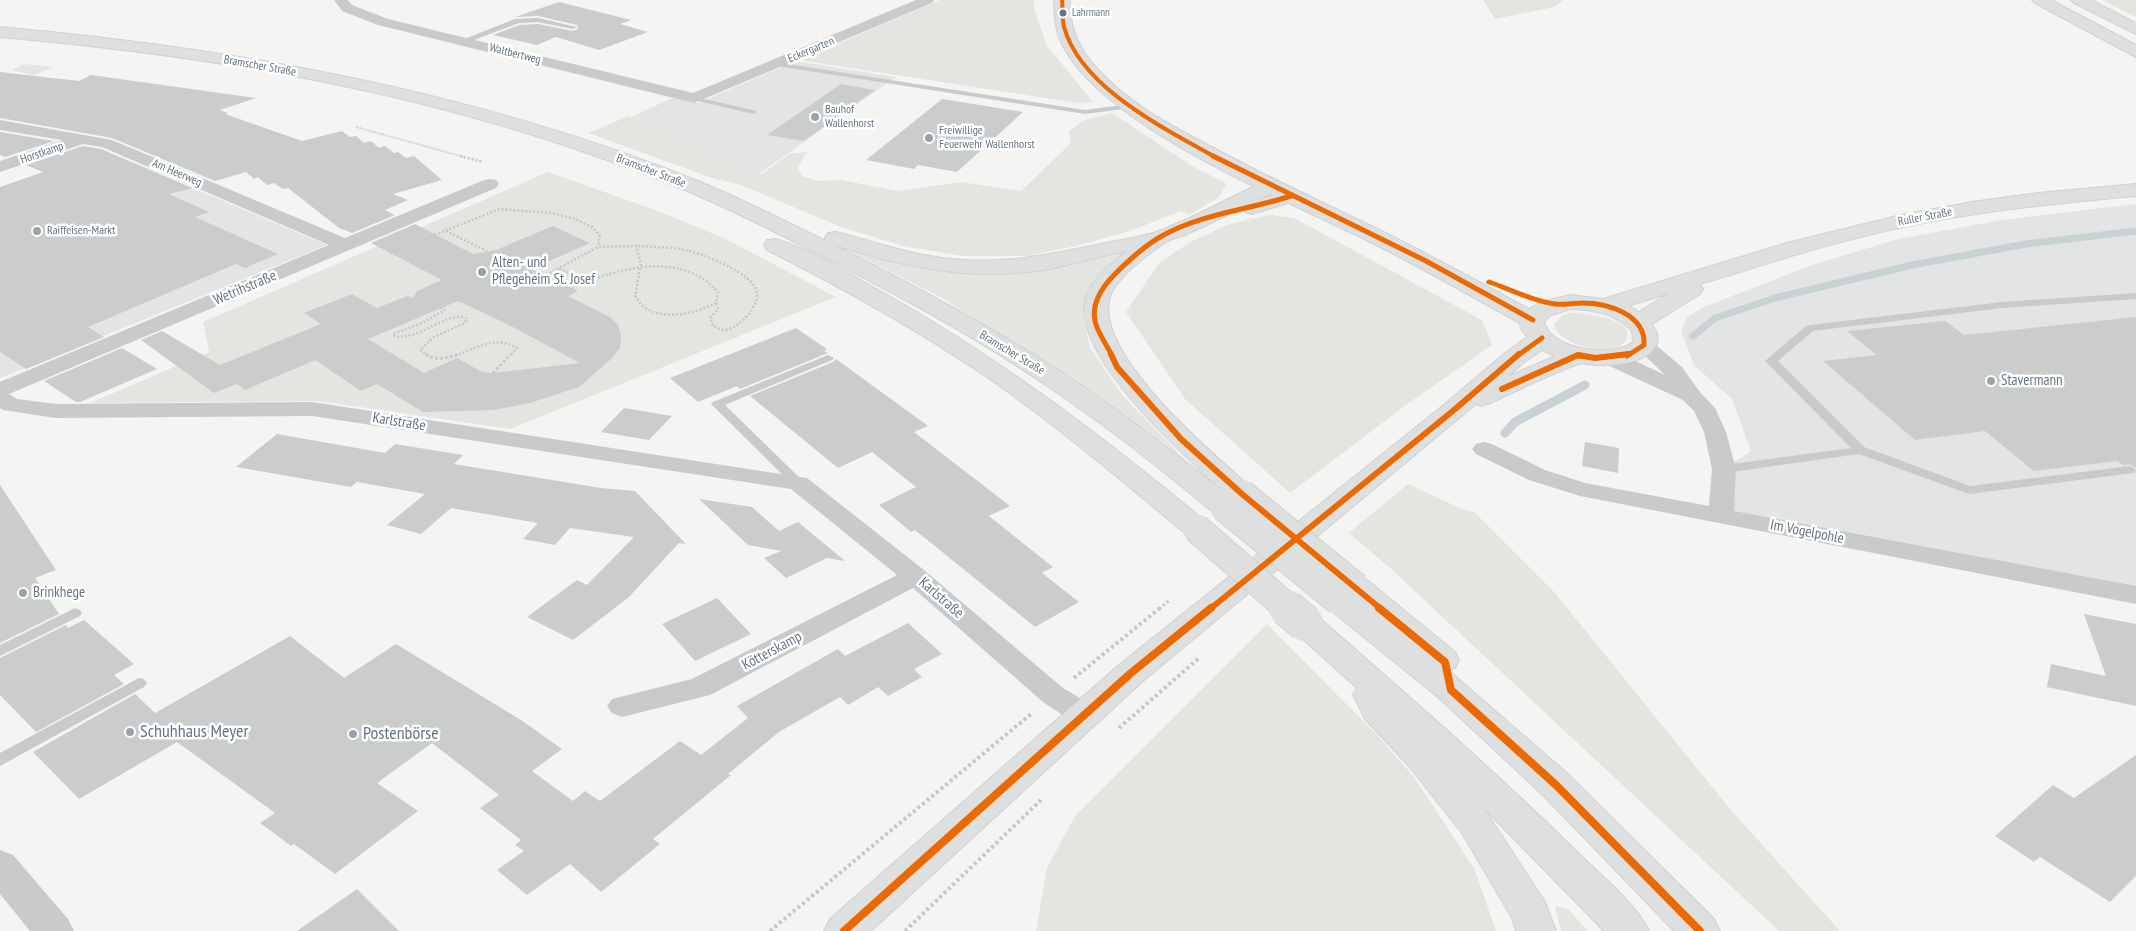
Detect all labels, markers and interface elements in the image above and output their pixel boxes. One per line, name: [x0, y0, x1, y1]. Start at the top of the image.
place label: Lahrmann: [1072, 6, 1110, 20]
marker: Lahrmann: [1058, 8, 1068, 18]
street label: Eckergarten: [786, 34, 836, 66]
street label: Waltbertweg: [488, 41, 542, 67]
street label: Bramscher Straße: [223, 53, 297, 79]
place label: Bauhof Wallenhorst: [825, 103, 874, 131]
marker: Bauhof Wallenhorst: [809, 111, 821, 123]
place label: Freiwillige Feuerwehr Wallenhorst: [939, 124, 1035, 152]
marker: Freiwillige Feuerwehr Wallenhorst: [923, 132, 935, 144]
street label: Horstkamp: [19, 139, 65, 167]
street label: Bramscher Straße: [614, 151, 688, 191]
street label: Am Heerweg: [150, 156, 204, 190]
street label: Ruller Straße: [1897, 205, 1953, 229]
place label: Raiffeisen-Markt: [47, 224, 115, 238]
marker: Raiffeisen-Markt: [31, 225, 43, 237]
place label: Alten- und Pflegeheim St. Josef: [492, 254, 595, 289]
marker: Alten- und Pflegeheim St. Josef: [476, 266, 488, 278]
street label: Wetrihstraße: [211, 267, 279, 309]
street label: Bramscher Straße: [977, 328, 1047, 378]
place label: Stavermann: [2001, 372, 2063, 390]
marker: Stavermann: [1985, 375, 1997, 387]
street label: Karlstraße: [371, 409, 427, 435]
street label: Im Vogelpohle: [1769, 516, 1845, 548]
street label: Karlstraße: [915, 574, 967, 622]
place label: Brinkhege: [33, 584, 85, 602]
marker: Brinkhege: [17, 587, 29, 599]
street label: Kötterskamp: [739, 628, 805, 674]
place label: Schuhhaus Meyer: [140, 721, 248, 743]
place label: Postenbörse: [363, 723, 439, 745]
marker: Schuhhaus Meyer: [124, 726, 136, 738]
marker: Postenbörse: [347, 728, 359, 740]

